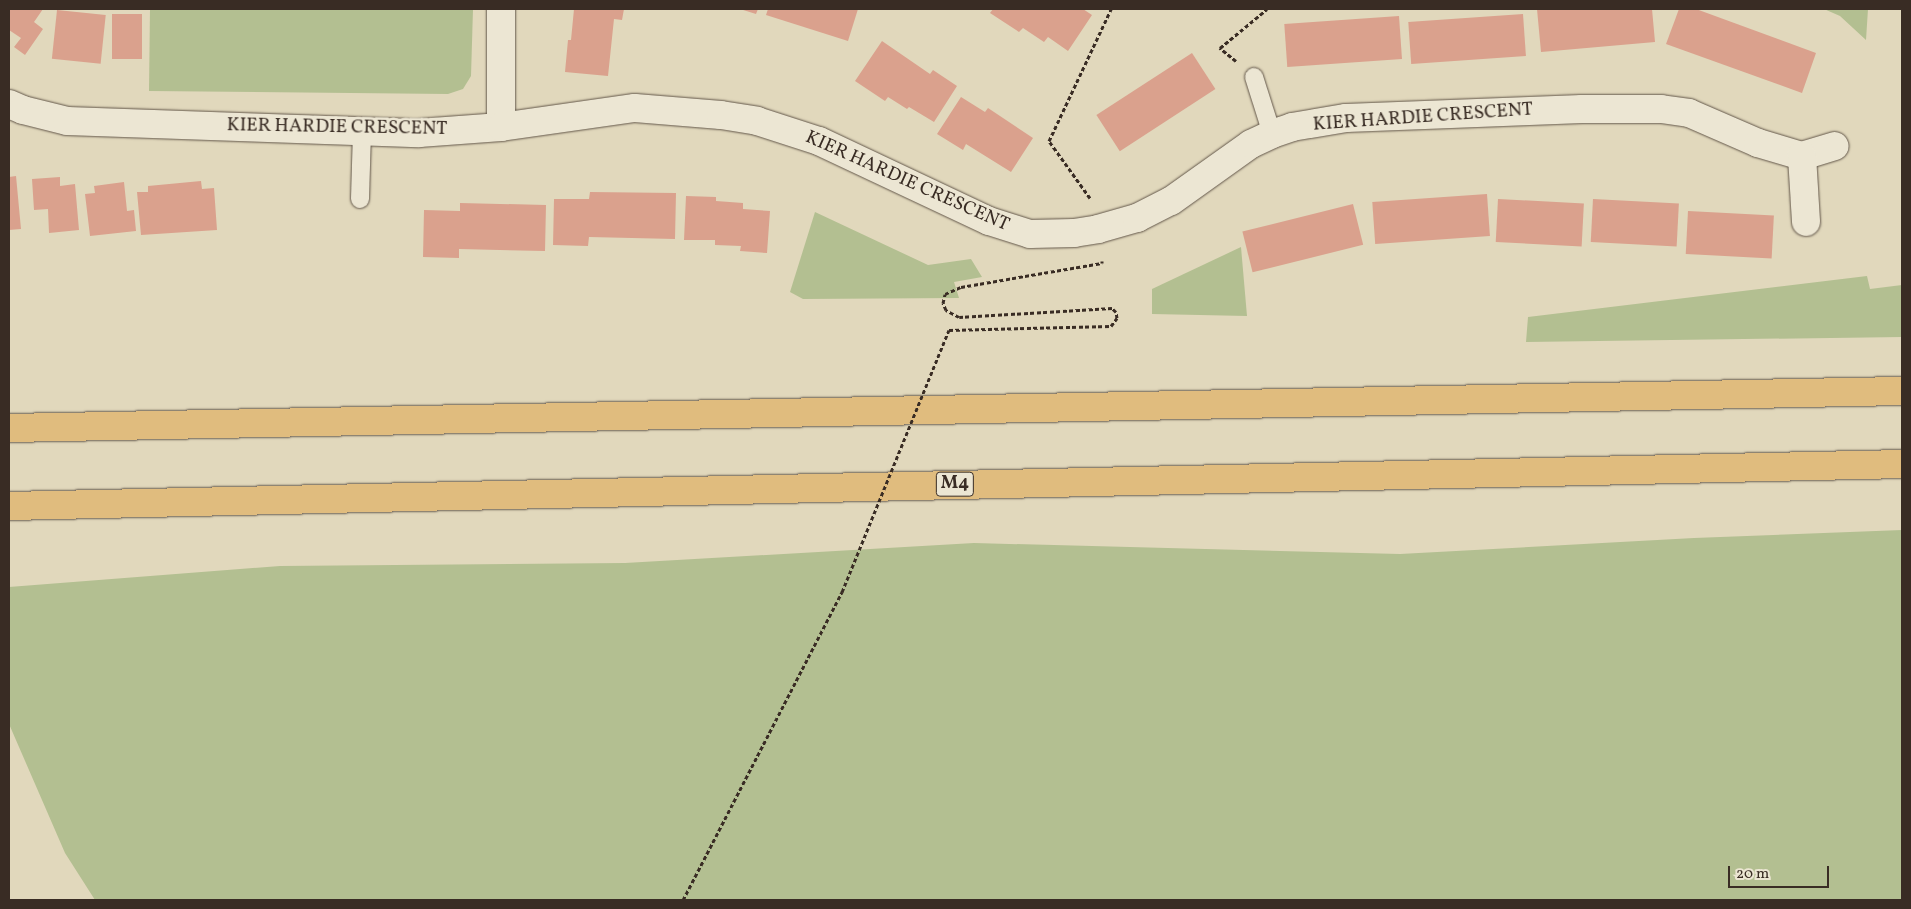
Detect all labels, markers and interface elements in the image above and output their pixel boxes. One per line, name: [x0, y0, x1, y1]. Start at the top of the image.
street label: KIER HARDIE CRESCENT: [1312, 99, 1534, 137]
street label: KIER HARDIE CRESCENT: [226, 115, 448, 141]
street label: KIER HARDIE CRESCENT: [802, 127, 1012, 237]
road number: M4: [935, 468, 975, 499]
scale bar: [1731, 856, 1832, 888]
text: 20 m: [1736, 864, 1769, 885]

